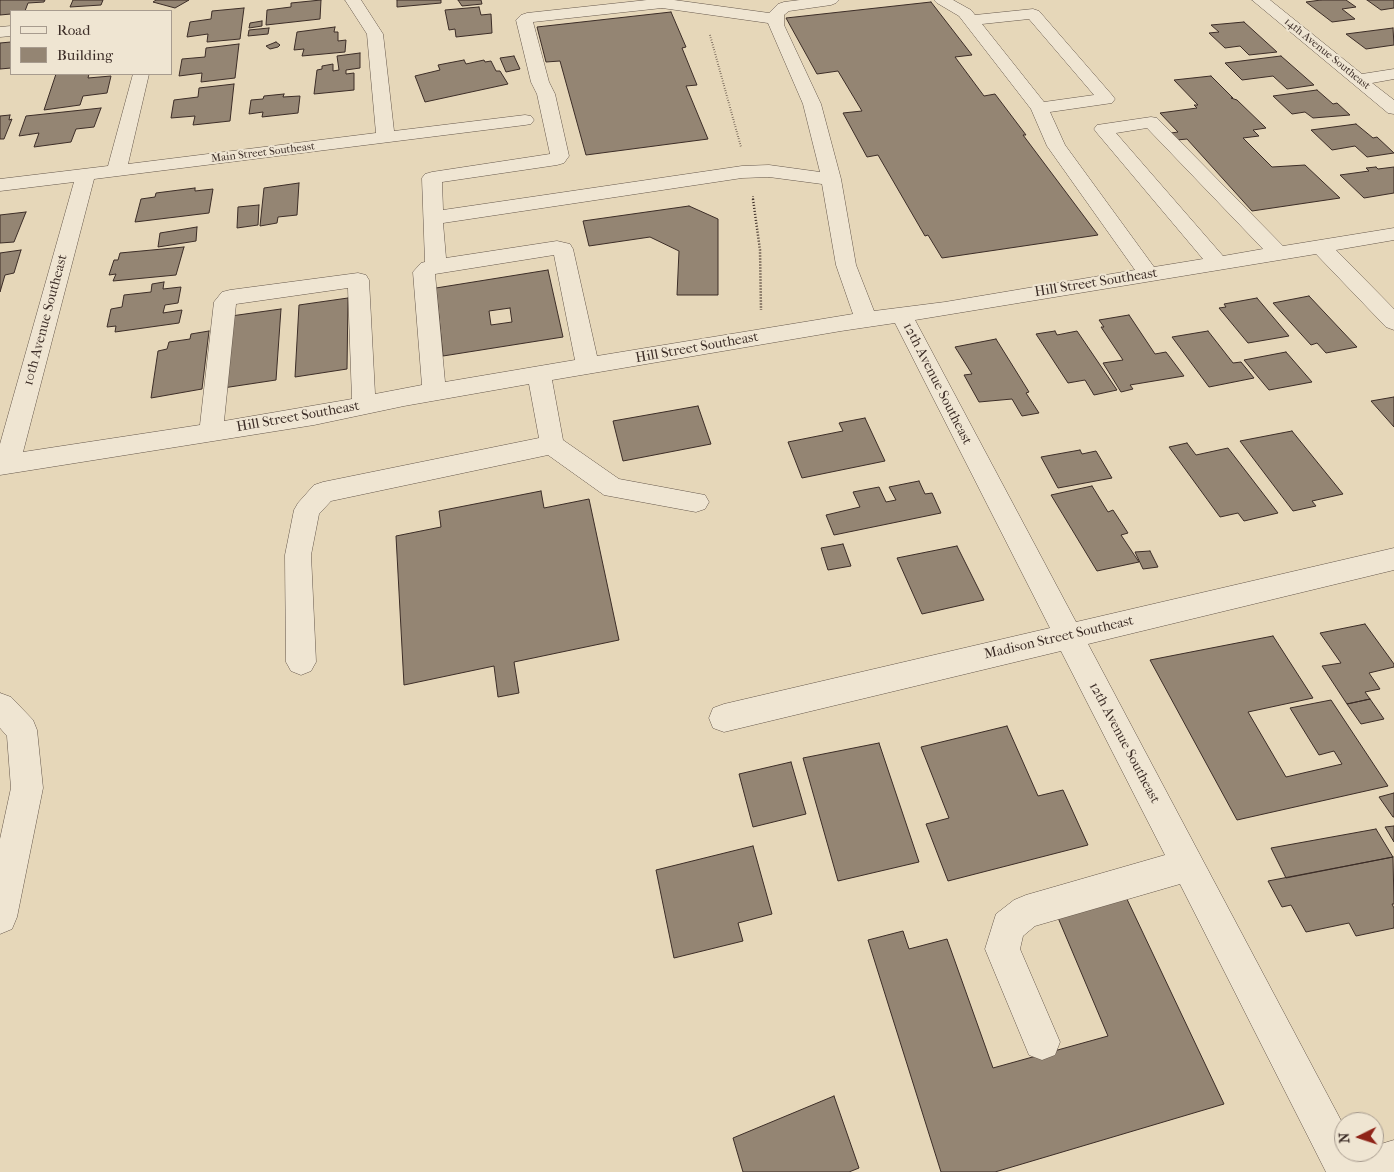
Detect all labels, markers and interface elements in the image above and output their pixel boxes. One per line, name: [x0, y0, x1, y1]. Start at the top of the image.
legend: [10, 10, 172, 75]
street label: 14th Avenue Southeast: [1281, 15, 1373, 93]
text: Road: [57, 21, 90, 39]
text: Building: [57, 46, 113, 64]
street label: Main Street Southeast: [210, 140, 316, 166]
street label: 10th Avenue Southeast: [20, 253, 72, 387]
street label: Hill Street Southeast: [1033, 265, 1159, 301]
street label: 12th Avenue Southeast: [899, 320, 975, 448]
street label: Hill Street Southeast: [634, 329, 760, 367]
street label: Hill Street Southeast: [235, 398, 361, 436]
street label: Madison Street Southeast: [983, 613, 1135, 663]
street label: 12th Avenue Southeast: [1085, 680, 1163, 806]
north arrow: [1334, 1112, 1384, 1162]
text: N: [1336, 1132, 1353, 1144]

